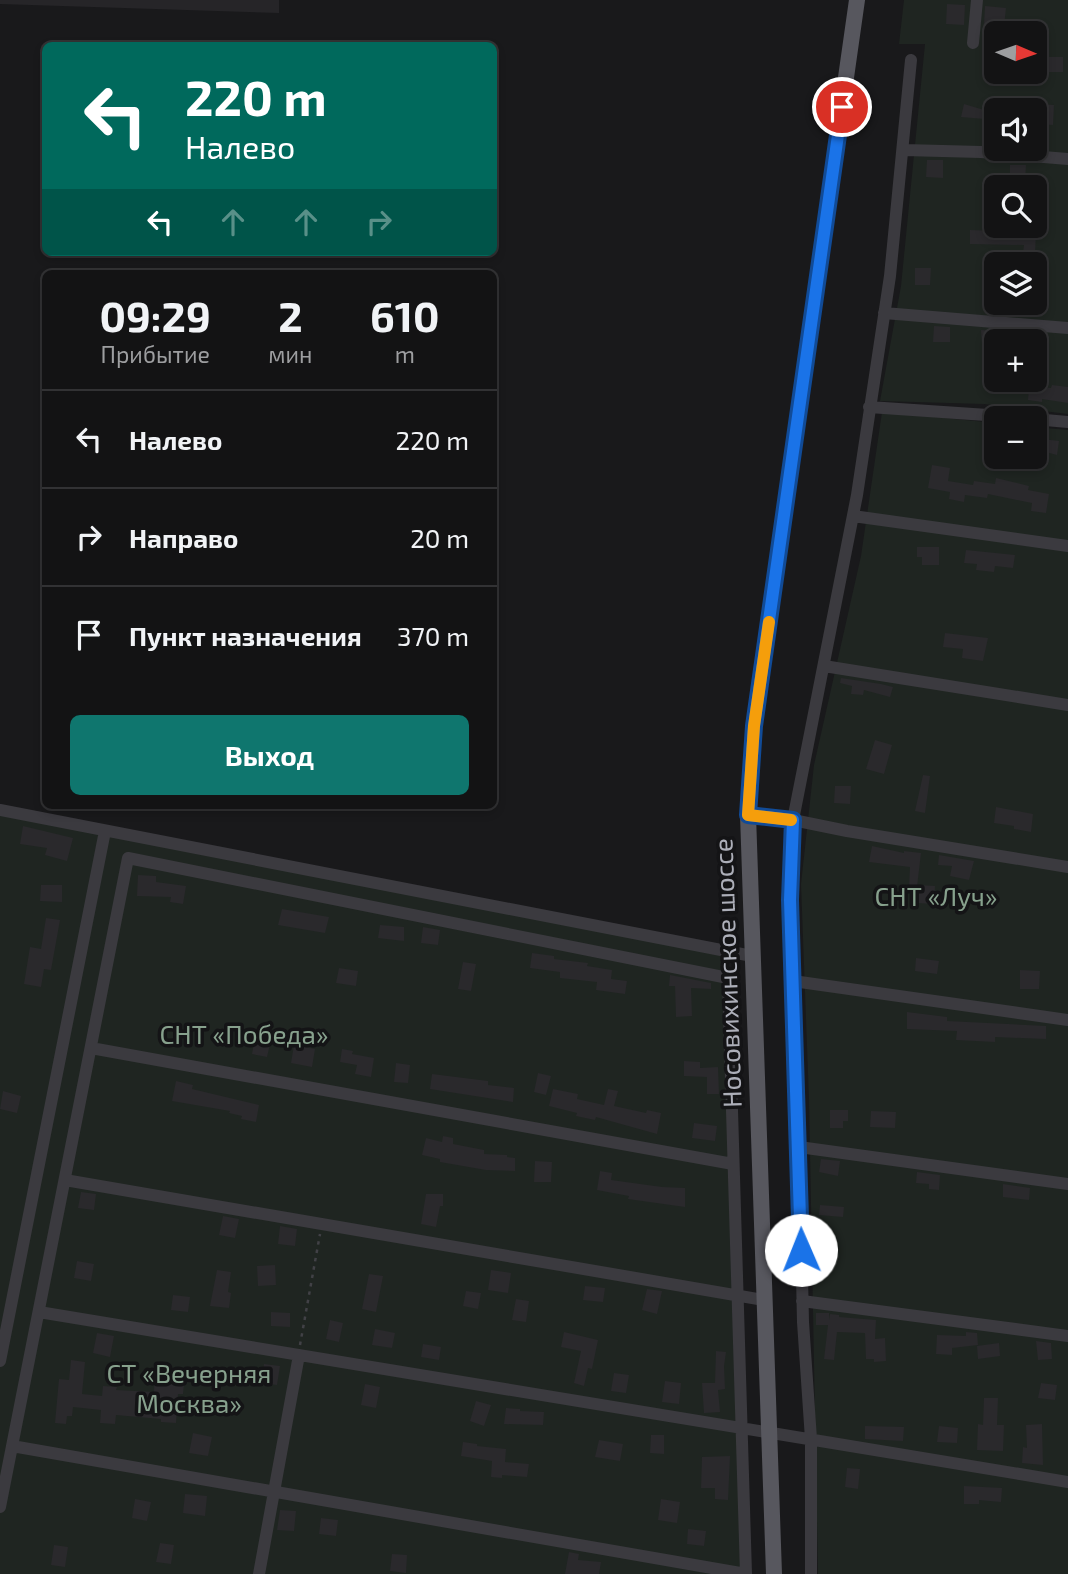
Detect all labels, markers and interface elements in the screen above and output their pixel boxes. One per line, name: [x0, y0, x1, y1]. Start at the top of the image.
north arrow: [984, 21, 1046, 84]
map controls: [984, 21, 1047, 469]
text: 220 m: [185, 67, 327, 126]
icon: left: [70, 70, 161, 161]
pin: [812, 77, 872, 137]
icon: arrive: [823, 88, 861, 126]
button: sound: [984, 98, 1047, 161]
text: Налево: [185, 127, 295, 165]
button: search: [984, 175, 1047, 238]
icon: left: [141, 203, 179, 241]
icon: ahead: [214, 203, 252, 241]
icon: ahead: [287, 203, 325, 241]
icon: right: [360, 203, 398, 241]
button: layers: [984, 252, 1047, 315]
text: 09:29: [100, 290, 211, 340]
text: 2: [278, 290, 303, 340]
text: 610: [370, 290, 439, 340]
button: +: [984, 329, 1047, 392]
text: Прибытие: [101, 340, 210, 368]
text: мин: [268, 340, 312, 368]
text: m: [395, 340, 415, 368]
button: −: [984, 406, 1047, 469]
icon: left: [70, 420, 108, 458]
text: Налево: [129, 424, 222, 455]
text: 220 m: [396, 424, 469, 455]
icon: right: [70, 518, 108, 556]
text: Направо: [129, 522, 238, 553]
text: 20 m: [410, 522, 469, 553]
icon: arrive: [70, 616, 108, 654]
text: Пункт назначения: [129, 620, 362, 651]
text: 370 m: [397, 620, 469, 651]
button: Выход: [70, 715, 469, 795]
street label: Носовихинское шоссе: [706, 838, 747, 1108]
park label: СНТ «Луч»: [875, 880, 997, 912]
park label: СНТ «Победа»: [160, 1018, 328, 1049]
position arrow: [764, 1213, 838, 1287]
park label: СТ «Вечерняя Москва»: [107, 1357, 271, 1418]

